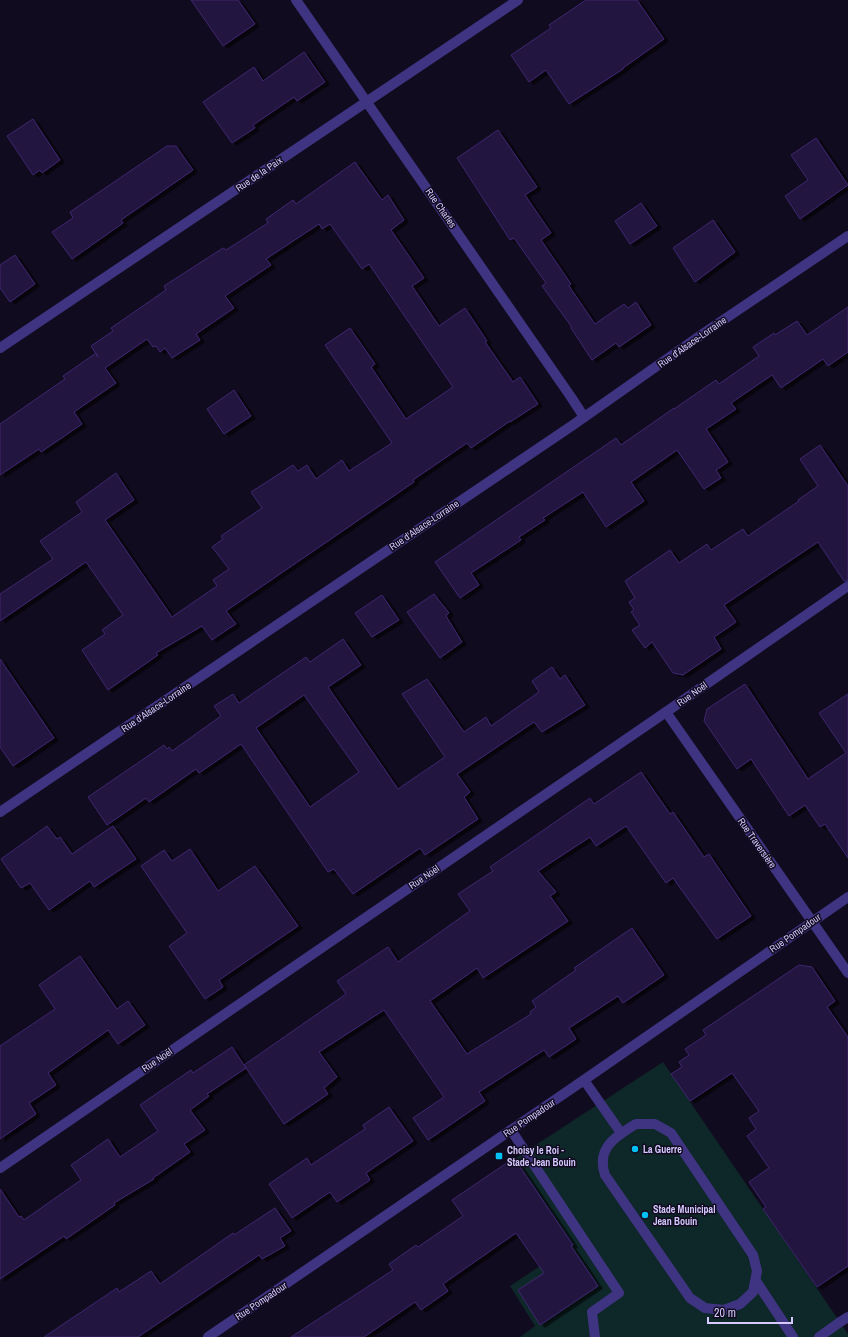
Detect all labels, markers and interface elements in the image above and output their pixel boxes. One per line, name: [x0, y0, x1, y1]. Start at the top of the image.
street label: Rue de la Paix: [233, 153, 286, 194]
street label: Rue Charles: [423, 186, 459, 230]
street label: Rue d'Alsace-Lorraine: [655, 313, 729, 371]
street label: Rue d'Alsace-Lorraine: [387, 497, 462, 553]
street label: Rue d'Alsace-Lorraine: [119, 679, 194, 735]
street label: Rue Noël: [674, 679, 710, 709]
street label: Rue Traversière: [735, 815, 779, 871]
street label: Rue Noël: [406, 862, 442, 892]
street label: Rue Pompadour: [767, 910, 823, 955]
street label: Rue Noël: [139, 1045, 175, 1075]
street label: Rue Pompadour: [501, 1096, 558, 1140]
place label: La Guerre: [643, 1143, 682, 1156]
place label: Choisy le Roi - Stade Jean Bouin: [507, 1144, 576, 1169]
marker: La Guerre: [630, 1144, 640, 1154]
marker: Choisy le Roi - Stade Jean Bouin: [494, 1151, 504, 1161]
place label: Stade Municipal Jean Bouin: [653, 1203, 715, 1228]
marker: Stade Municipal Jean Bouin: [640, 1210, 650, 1220]
street label: Rue Pompadour: [233, 1279, 290, 1323]
scale bar: [708, 1299, 792, 1325]
text: 20 m: [714, 1305, 736, 1321]

